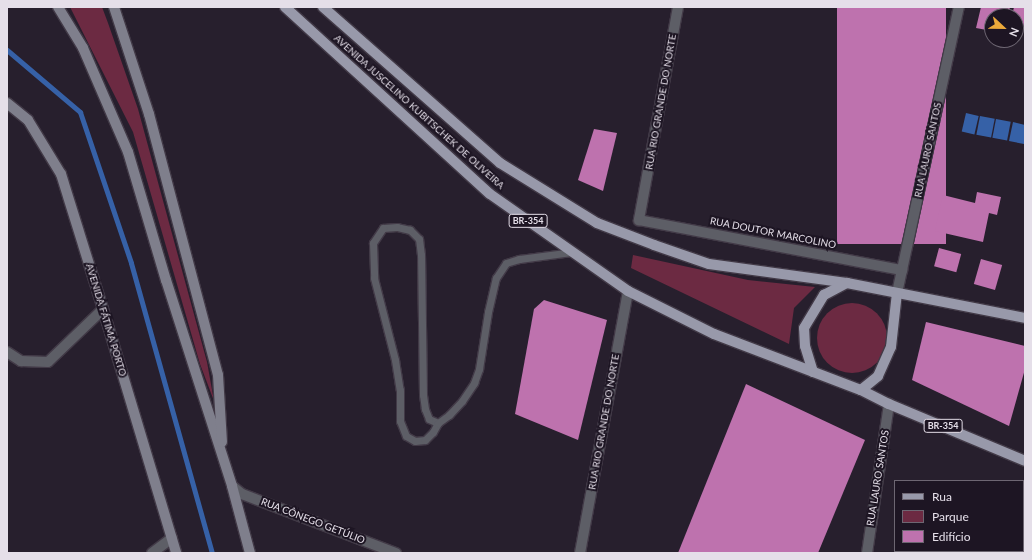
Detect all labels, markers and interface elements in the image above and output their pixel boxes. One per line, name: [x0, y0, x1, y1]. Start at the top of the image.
north arrow: [984, 8, 1024, 48]
text: N: [1007, 26, 1022, 39]
street label: AVENIDA JUSCELINO KUBITSCHEK DE OLIVEIRA: [331, 32, 507, 192]
street label: RUA RIO GRANDE DO NORTE: [643, 33, 679, 171]
street label: RUA LAURO SANTOS: [912, 101, 944, 199]
road number: BR-354: [508, 214, 548, 228]
street label: RUA DOUTOR MARCOLINO: [709, 215, 837, 251]
street label: AVENIDA FÁTIMA PORTO: [83, 262, 129, 378]
street label: RUA RIO GRANDE DO NORTE: [586, 353, 622, 491]
road number: BR-354: [923, 419, 963, 433]
street label: RUA LAURO SANTOS: [864, 429, 892, 527]
legend: [894, 480, 1024, 552]
text: Rua: [932, 489, 952, 504]
street label: RUA CÔNEGO GETÚLIO: [259, 496, 367, 546]
text: Parque: [932, 509, 969, 524]
text: Edifício: [932, 529, 971, 544]

